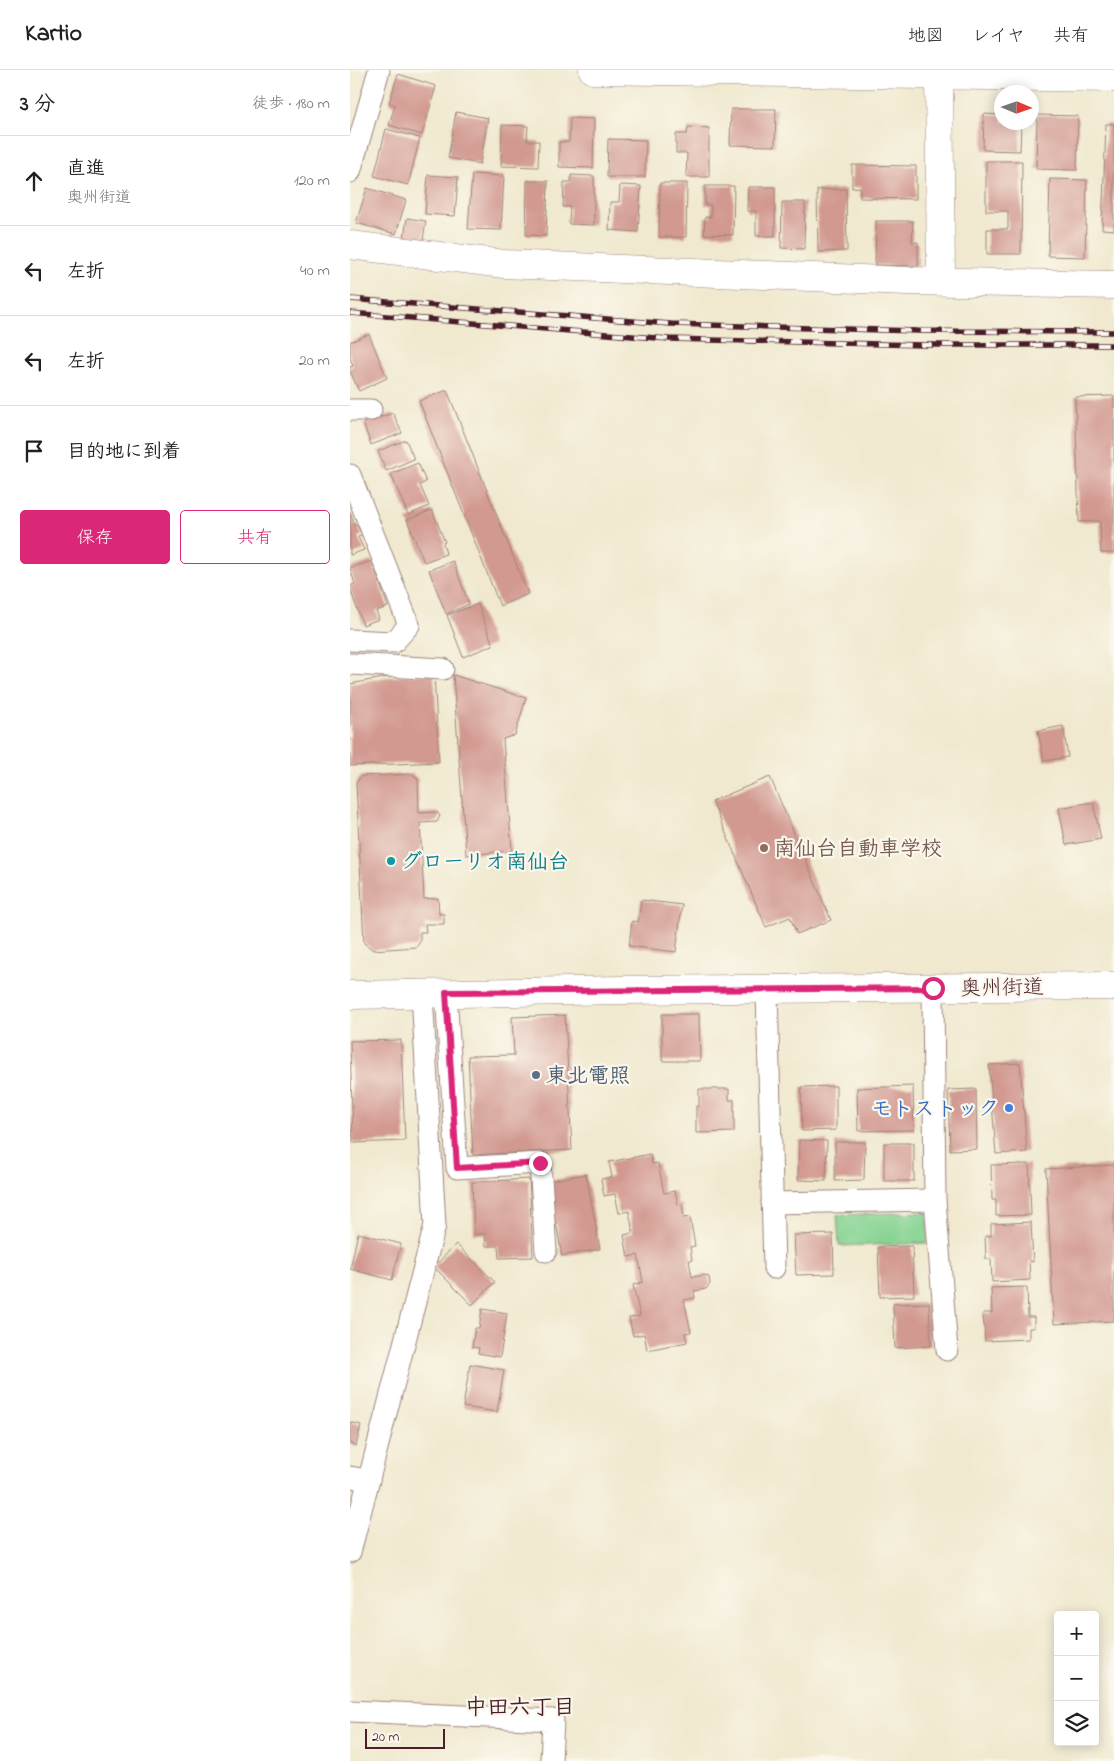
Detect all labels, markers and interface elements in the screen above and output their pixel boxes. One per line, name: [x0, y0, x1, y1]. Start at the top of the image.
text: Kartio: [25, 17, 82, 52]
text: 地図: [908, 24, 944, 50]
text: レイヤ: [972, 24, 1025, 50]
text: 共有: [1053, 24, 1089, 50]
north arrow: [994, 85, 1039, 130]
text: 3 分: [20, 90, 55, 120]
text: 徒歩 · 180 m: [252, 92, 330, 116]
text: 直進: [67, 156, 105, 183]
icon: ahead: [20, 167, 48, 195]
text: 120 m: [294, 169, 330, 193]
text: 奥州街道: [67, 186, 131, 210]
icon: left: [20, 257, 48, 285]
text: 左折: [67, 259, 105, 286]
text: 40 m: [300, 259, 330, 283]
icon: left: [20, 347, 48, 375]
text: 左折: [67, 349, 105, 376]
text: 20 m: [299, 349, 330, 373]
icon: arrive: [20, 437, 48, 465]
text: 目的地に到着: [67, 439, 181, 466]
button: 保存: [20, 510, 170, 564]
button: 共有: [180, 510, 330, 564]
place label: 南仙台自動車学校: [774, 835, 942, 865]
marker: 南仙台自動車学校: [758, 842, 770, 854]
place label: グローリオ南仙台: [401, 848, 569, 878]
marker: グローリオ南仙台: [385, 855, 397, 867]
street label: 奥州街道: [960, 973, 1044, 1005]
route start: [922, 977, 945, 1000]
place label: 東北電照: [546, 1062, 630, 1092]
marker: 東北電照: [530, 1069, 542, 1081]
place label: モトストック: [871, 1095, 999, 1125]
marker: モトストック: [1003, 1102, 1015, 1114]
route end: [529, 1152, 552, 1175]
map controls: [1054, 1611, 1099, 1746]
button: +: [1054, 1611, 1099, 1656]
button: −: [1054, 1656, 1099, 1701]
district label: 中田六丁目: [465, 1693, 575, 1725]
button: layers: [1054, 1701, 1099, 1746]
scale bar: [365, 1726, 445, 1749]
text: 20 m: [372, 1727, 399, 1748]

